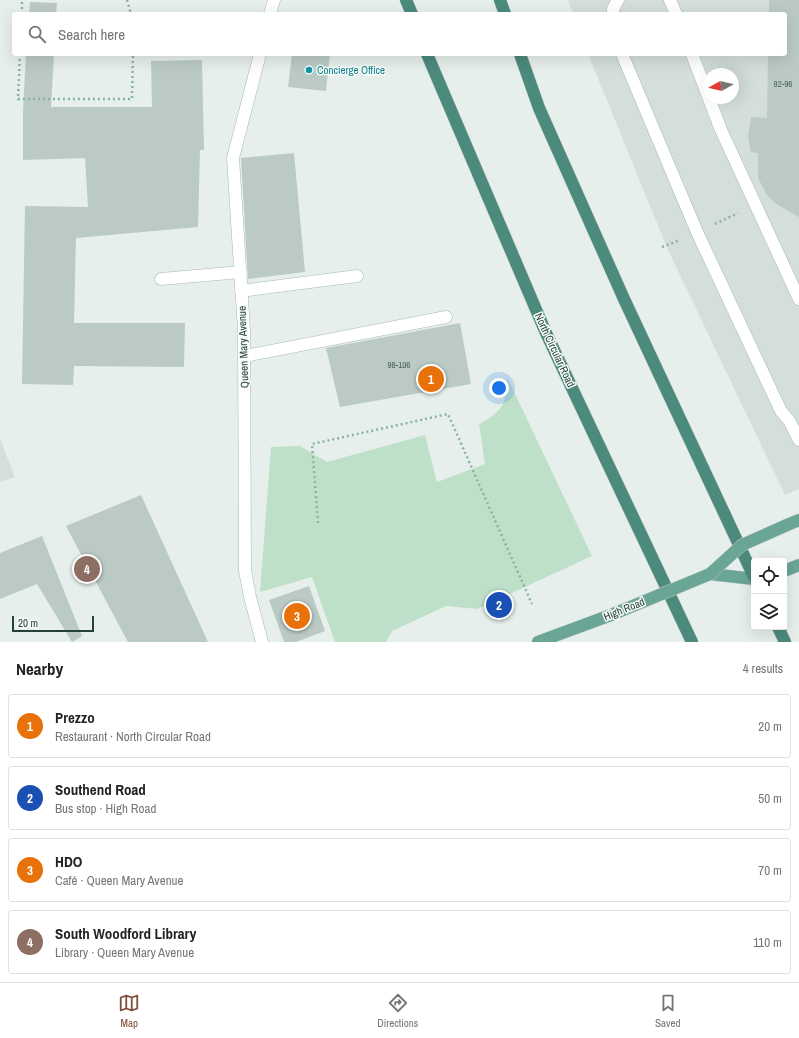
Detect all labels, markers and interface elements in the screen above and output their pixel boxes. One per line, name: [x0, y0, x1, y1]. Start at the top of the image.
search box: [12, 12, 787, 56]
icon: search: [26, 23, 48, 45]
text: Search here: [58, 24, 125, 45]
place label: Concierge Office: [317, 63, 385, 77]
marker: Concierge Office: [304, 65, 314, 75]
north arrow: [703, 68, 739, 104]
house number: 92-96: [774, 78, 792, 90]
street label: Queen Mary Avenue: [235, 306, 251, 388]
street label: North Circular Road: [532, 311, 578, 389]
house number: 98-106: [388, 359, 410, 371]
pin: 1: [418, 364, 444, 394]
your location: [489, 378, 509, 398]
pin: 4: [74, 554, 100, 584]
map controls: [751, 558, 787, 630]
button: locate: [751, 558, 787, 594]
pin: 2: [486, 590, 512, 620]
street label: High Road: [601, 594, 647, 624]
button: layers: [751, 594, 787, 630]
pin: 3: [284, 601, 310, 631]
scale bar: [12, 614, 94, 633]
text: 20 m: [18, 616, 38, 630]
text: Nearby: [16, 657, 63, 680]
text: 4 results: [743, 660, 783, 677]
text: Prezzo: [55, 707, 95, 728]
text: 1: [27, 718, 33, 735]
text: 20 m: [758, 718, 782, 735]
text: Restaurant · North Circular Road: [55, 728, 211, 745]
text: Southend Road: [55, 779, 146, 800]
text: 2: [27, 790, 33, 807]
text: 50 m: [758, 790, 782, 807]
text: Bus stop · High Road: [55, 800, 156, 817]
text: HDO: [55, 851, 82, 872]
text: 3: [27, 862, 33, 879]
text: 70 m: [758, 862, 782, 879]
text: Café · Queen Mary Avenue: [55, 872, 183, 889]
text: South Woodford Library: [55, 923, 196, 944]
text: 4: [27, 934, 33, 951]
text: 110 m: [753, 934, 782, 951]
text: Library · Queen Mary Avenue: [55, 944, 194, 961]
tab: Map: [118, 992, 140, 1030]
tab: Directions: [377, 992, 418, 1030]
tab: Saved: [655, 992, 681, 1030]

